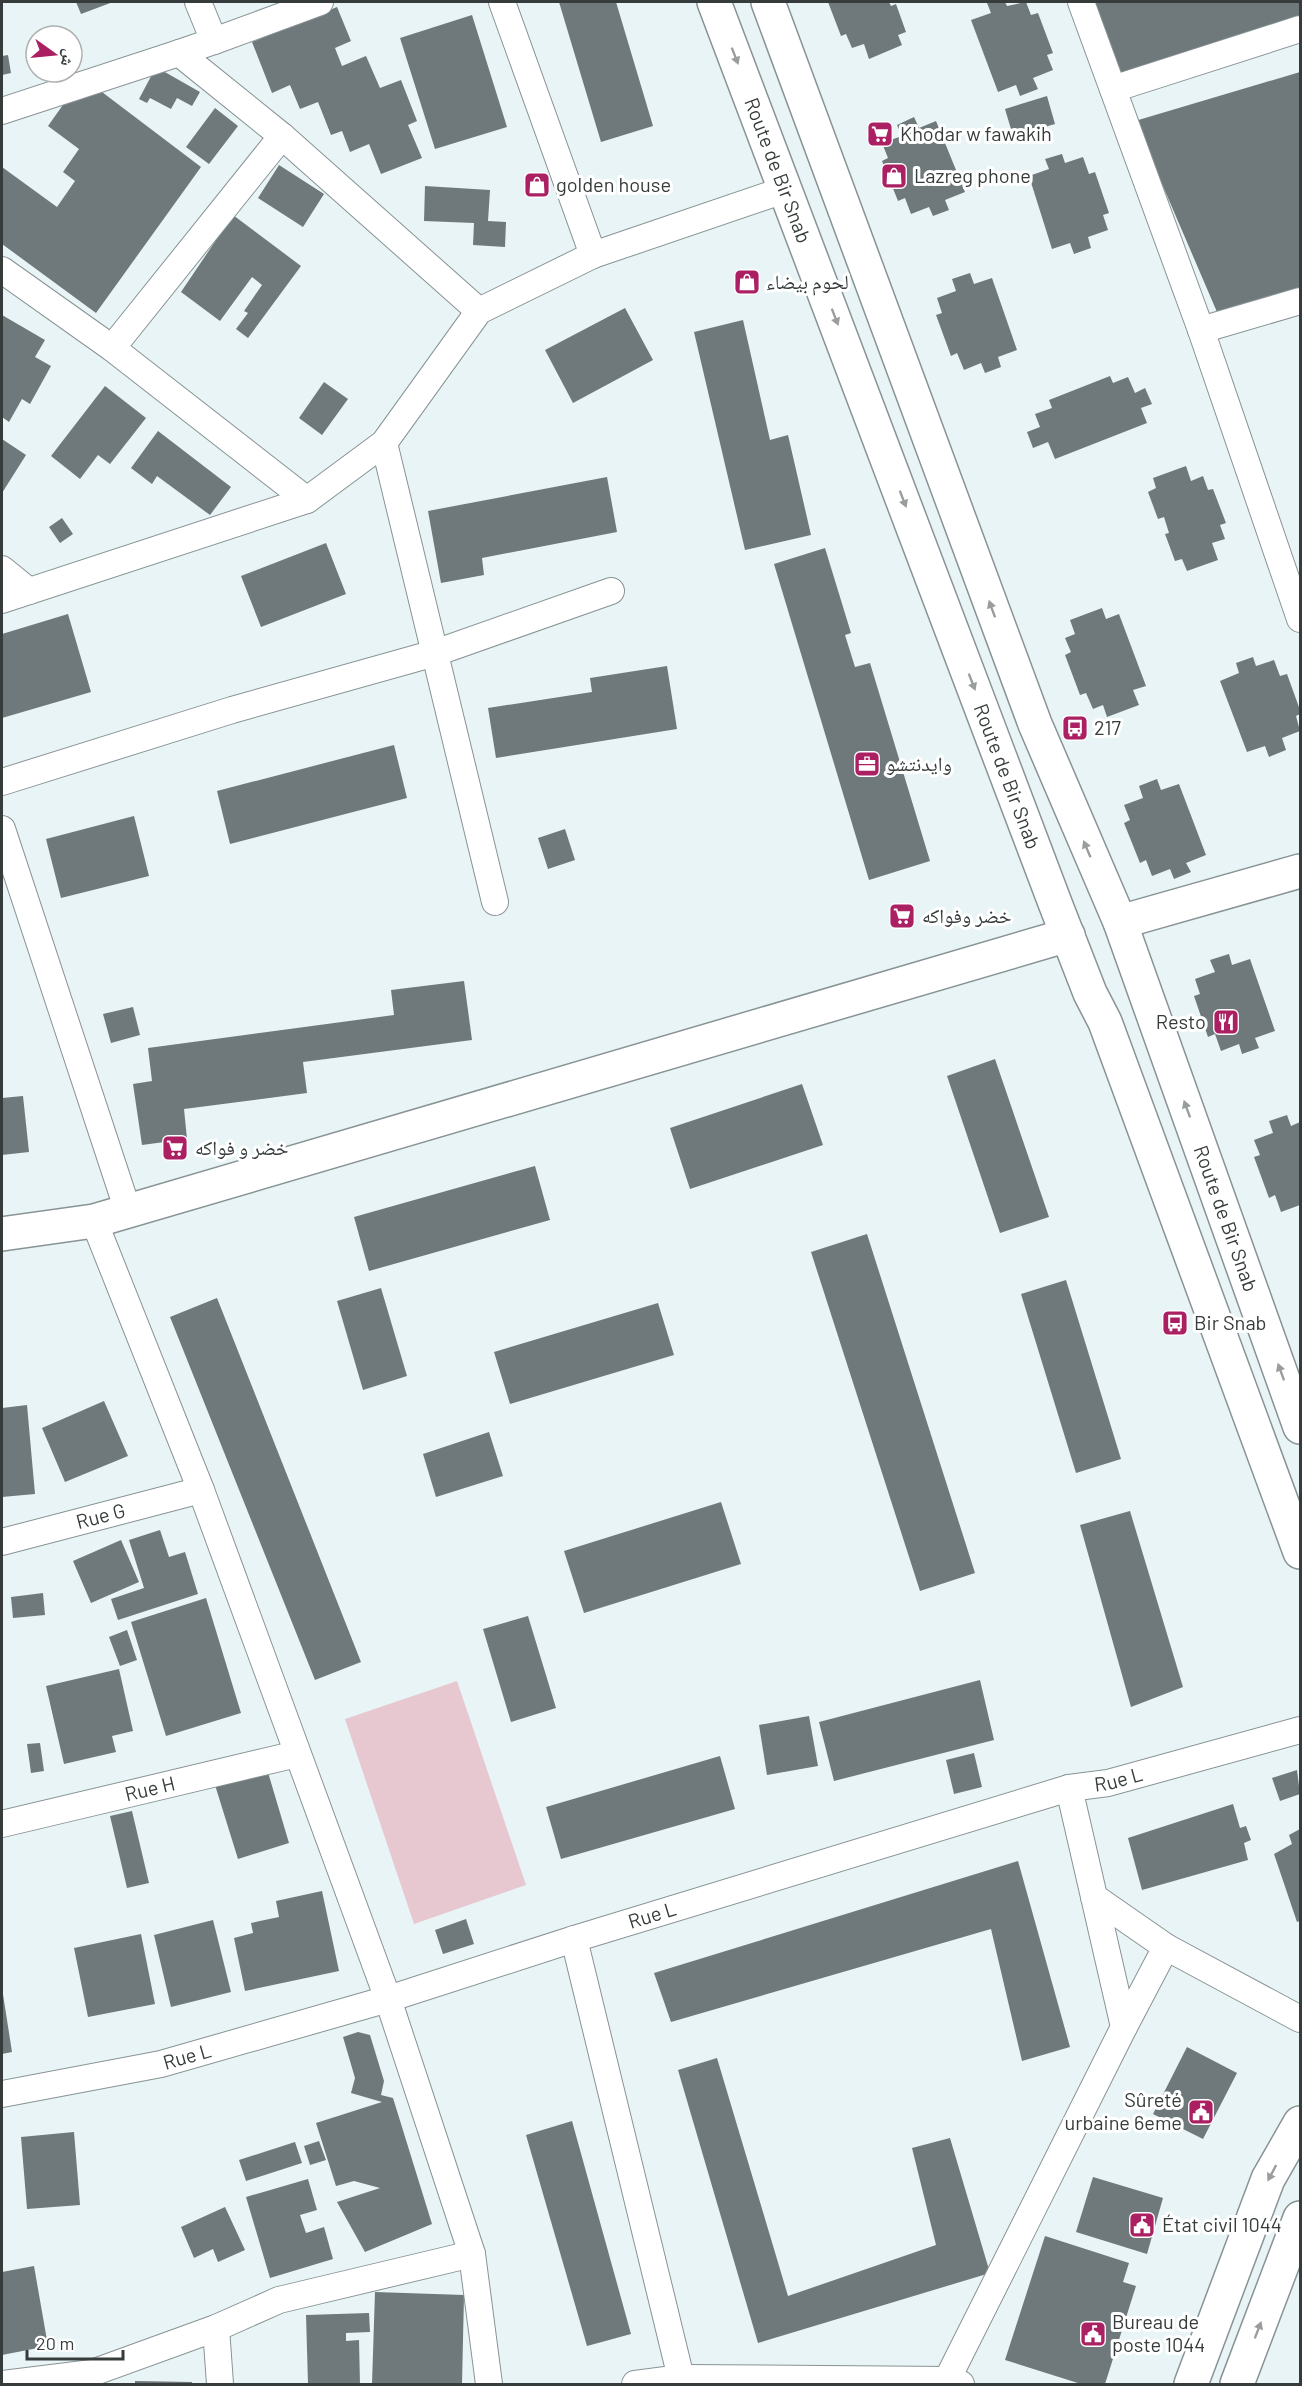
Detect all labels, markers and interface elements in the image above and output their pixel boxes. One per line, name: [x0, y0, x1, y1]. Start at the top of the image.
north arrow: [24, 24, 84, 84]
text: ش: [57, 47, 80, 69]
one-way arrow: [731, 47, 741, 65]
street label: Route de Bir Snab: [740, 94, 817, 246]
supermarket icon: Khodar w fawakih: [865, 119, 895, 149]
place label: Khodar w fawakih: [900, 121, 1052, 145]
shop icon: Lazreg phone: [879, 161, 909, 191]
place label: Lazreg phone: [914, 163, 1031, 187]
shop icon: golden house: [522, 170, 552, 200]
place label: golden house: [556, 172, 671, 196]
shop icon: لحوم بيضاء: [732, 267, 762, 297]
place label: لحوم بيضاء: [766, 269, 849, 296]
one-way arrow: [830, 308, 840, 326]
one-way arrow: [899, 491, 909, 509]
one-way arrow: [987, 600, 997, 618]
one-way arrow: [968, 673, 977, 691]
street label: Route de Bir Snab: [970, 700, 1046, 852]
bus stop icon: 217: [1060, 713, 1090, 743]
place label: 217: [1094, 715, 1121, 739]
office icon: وايدنتشو: [852, 749, 882, 779]
place label: وايدنتشو: [886, 751, 952, 775]
one-way arrow: [1082, 840, 1092, 858]
supermarket icon: خضر وفواكه: [887, 901, 917, 931]
place label: خضر وفواكه: [922, 903, 1012, 927]
restaurant icon: Resto: [1211, 1007, 1241, 1037]
place label: Resto: [1156, 1009, 1206, 1033]
one-way arrow: [1181, 1100, 1191, 1118]
supermarket icon: خضر و فواكه: [160, 1133, 190, 1163]
place label: خضر و فواكه: [195, 1135, 289, 1159]
street label: Route de Bir Snab: [1190, 1142, 1264, 1295]
bus stop icon: Bir Snab: [1160, 1308, 1190, 1338]
place label: Bir Snab: [1194, 1310, 1267, 1334]
one-way arrow: [1275, 1363, 1285, 1381]
street label: Rue G: [73, 1497, 128, 1533]
street label: Rue L: [1093, 1761, 1145, 1796]
street label: Rue H: [122, 1770, 177, 1805]
street label: Rue L: [625, 1896, 679, 1933]
street label: Rue L: [160, 2037, 214, 2074]
place label: Sûreté urbaine 6eme: [1064, 2087, 1182, 2134]
public building icon: Sûreté urbaine 6eme: [1186, 2097, 1216, 2127]
one-way arrow: [1267, 2165, 1277, 2182]
public building icon: État civil 1044: [1127, 2210, 1157, 2240]
place label: État civil 1044: [1162, 2212, 1282, 2236]
place label: Bureau de poste 1044: [1112, 2309, 1205, 2356]
public building icon: Bureau de poste 1044: [1078, 2319, 1108, 2349]
one-way arrow: [1254, 2321, 1263, 2339]
scale bar: [27, 2323, 123, 2361]
text: 20 m: [36, 2332, 74, 2354]

